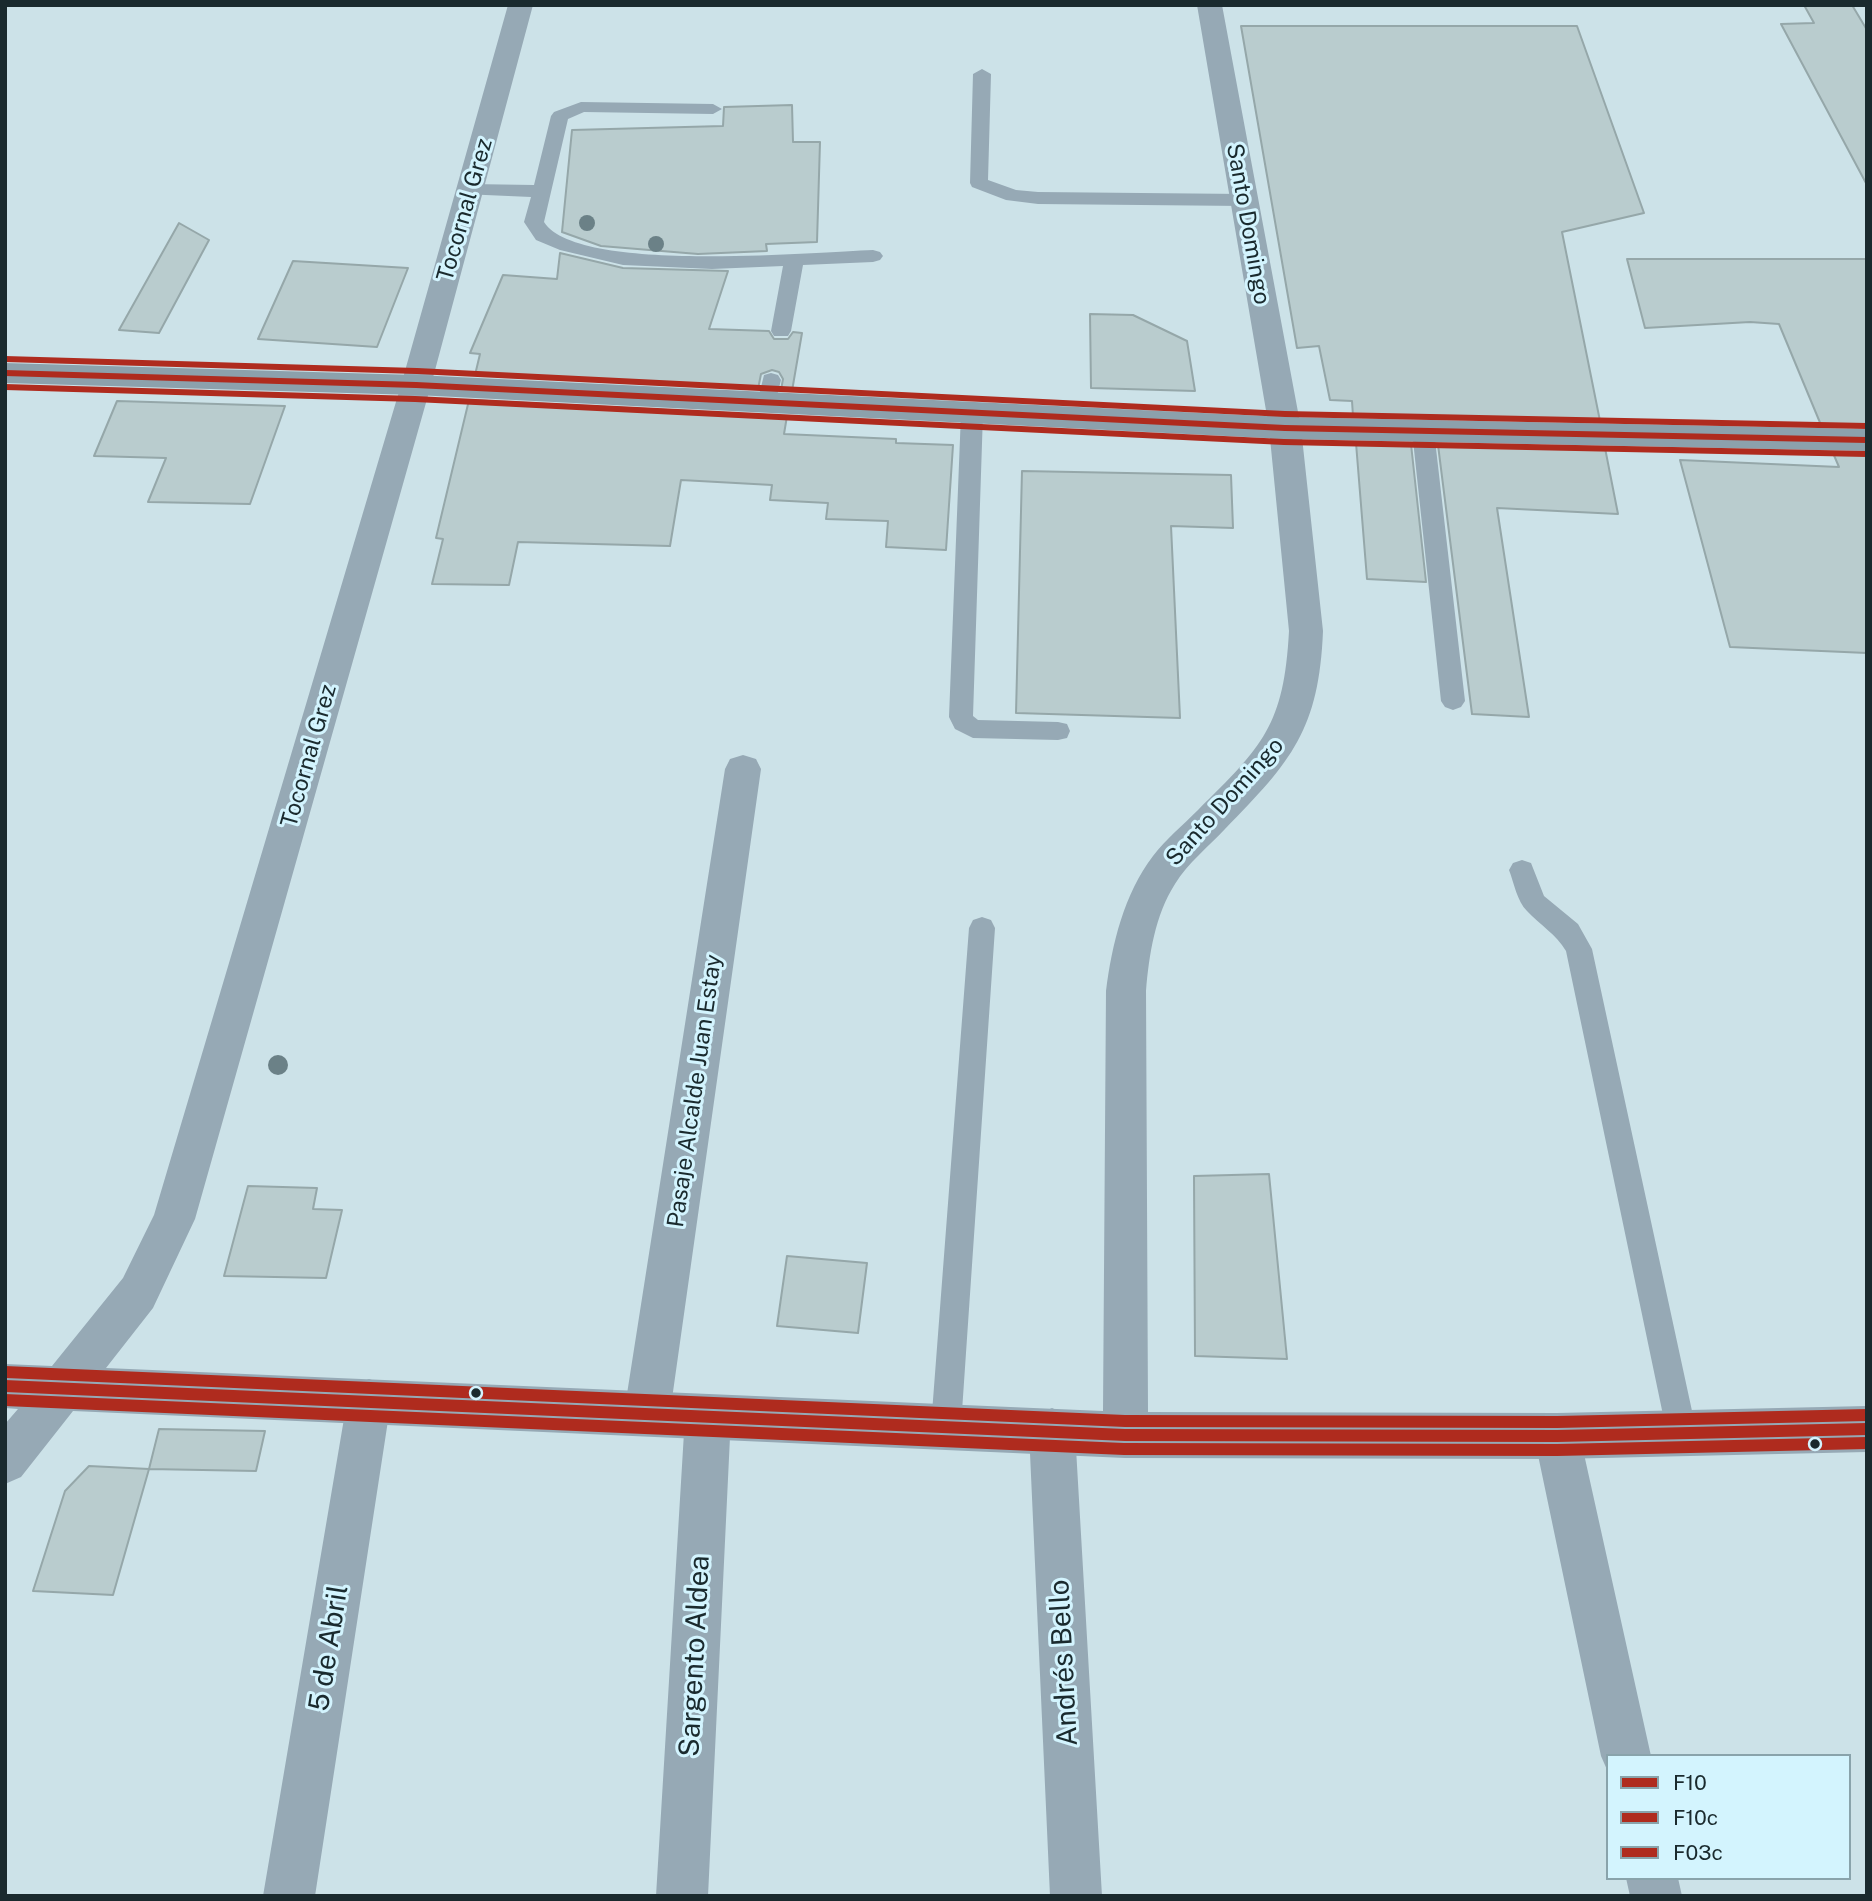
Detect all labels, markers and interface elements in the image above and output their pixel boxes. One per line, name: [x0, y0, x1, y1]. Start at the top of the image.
street label: Tocornal Grez: [431, 135, 499, 285]
street label: Santo Domingo: [1220, 141, 1276, 307]
street label: Tocornal Grez: [275, 681, 343, 831]
street label: Santo Domingo: [1160, 732, 1290, 872]
street label: Pasaje Alcalde Juan Estay: [662, 953, 728, 1229]
unlabelled marker: [469, 1386, 483, 1400]
unlabelled marker: [1808, 1437, 1822, 1451]
street label: Sargento Aldea: [673, 1554, 717, 1758]
street label: Andrés Bello: [1043, 1579, 1085, 1747]
street label: 5 de Abril: [302, 1583, 356, 1713]
legend: [1606, 1754, 1851, 1880]
text: F10: [1673, 1770, 1707, 1795]
text: F10c: [1673, 1805, 1718, 1830]
text: F03c: [1673, 1840, 1723, 1865]

